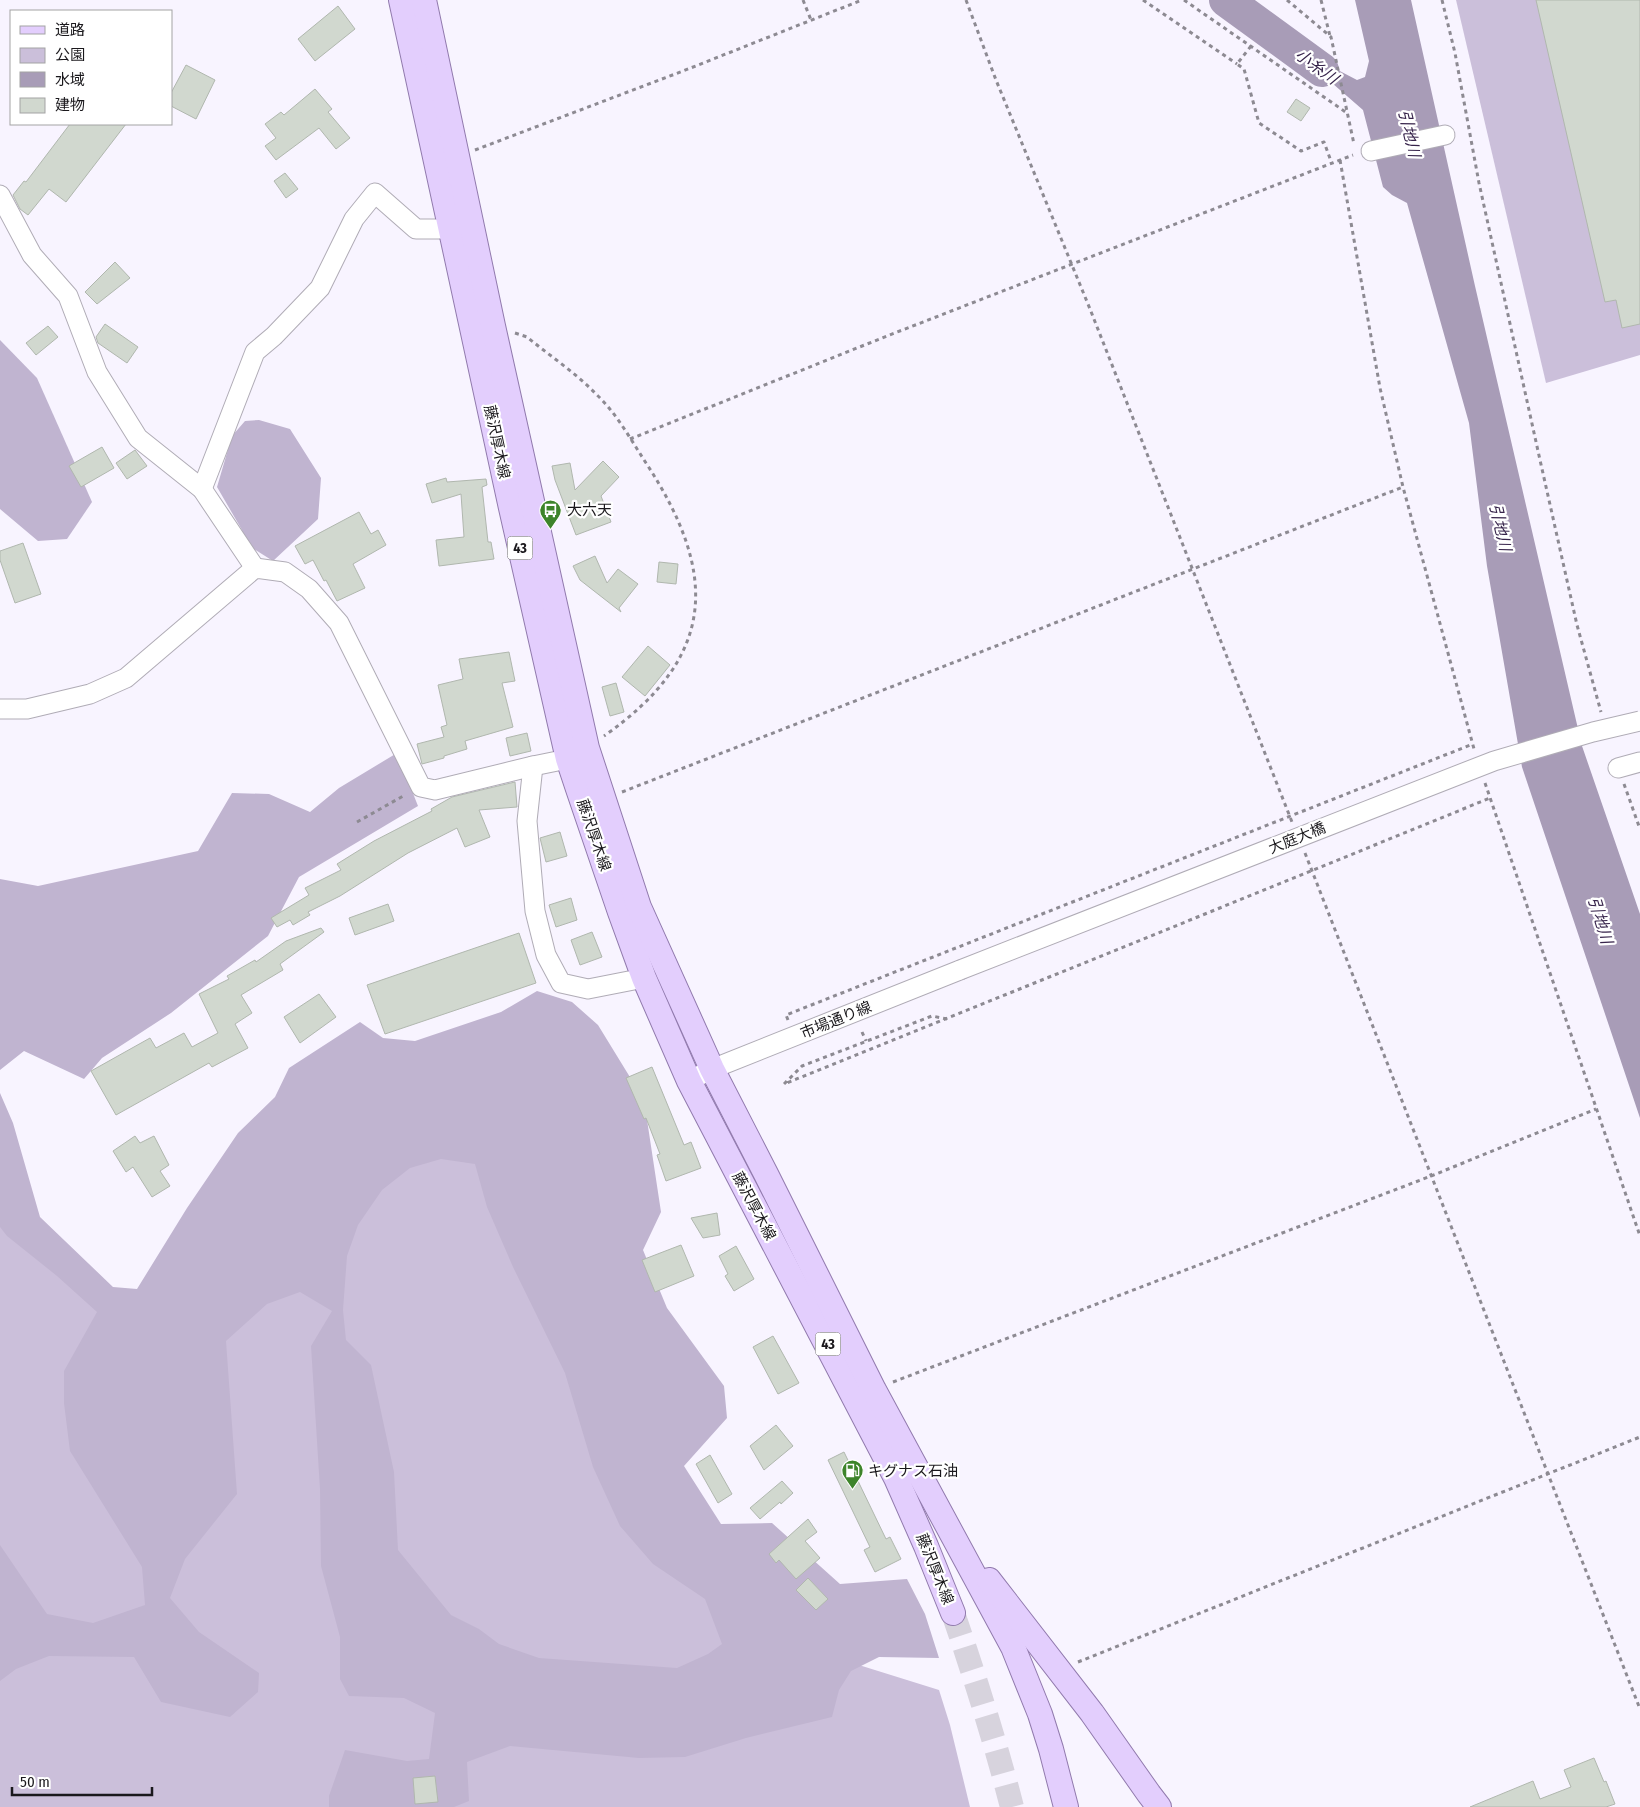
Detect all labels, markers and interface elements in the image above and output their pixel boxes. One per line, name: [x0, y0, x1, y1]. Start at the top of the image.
legend: [10, 10, 172, 125]
text: 道路: [55, 21, 85, 39]
water label: 小糸川: [1292, 45, 1343, 89]
text: 公園: [55, 46, 85, 64]
text: 水域: [55, 71, 85, 89]
text: 建物: [55, 96, 85, 114]
water label: 引地川: [1395, 108, 1425, 161]
street label: 藤沢厚木線: [480, 403, 514, 481]
bus stop icon: 大六天: [539, 498, 563, 529]
place label: 大六天: [567, 501, 612, 519]
water label: 引地川: [1486, 502, 1516, 555]
road number: 43: [508, 536, 532, 560]
street label: 藤沢厚木線: [573, 797, 615, 873]
street label: 大庭大橋: [1266, 818, 1328, 858]
water label: 引地川: [1584, 894, 1617, 948]
street label: 市場通り線: [798, 998, 874, 1042]
street label: 藤沢厚木線: [728, 1169, 780, 1243]
road number: 43: [816, 1332, 840, 1356]
fuel station icon: キグナス石油: [840, 1459, 864, 1490]
place label: キグナス石油: [868, 1462, 958, 1480]
street label: 藤沢厚木線: [913, 1531, 957, 1607]
scale bar: [12, 1764, 152, 1796]
text: 50 m: [20, 1773, 50, 1791]

